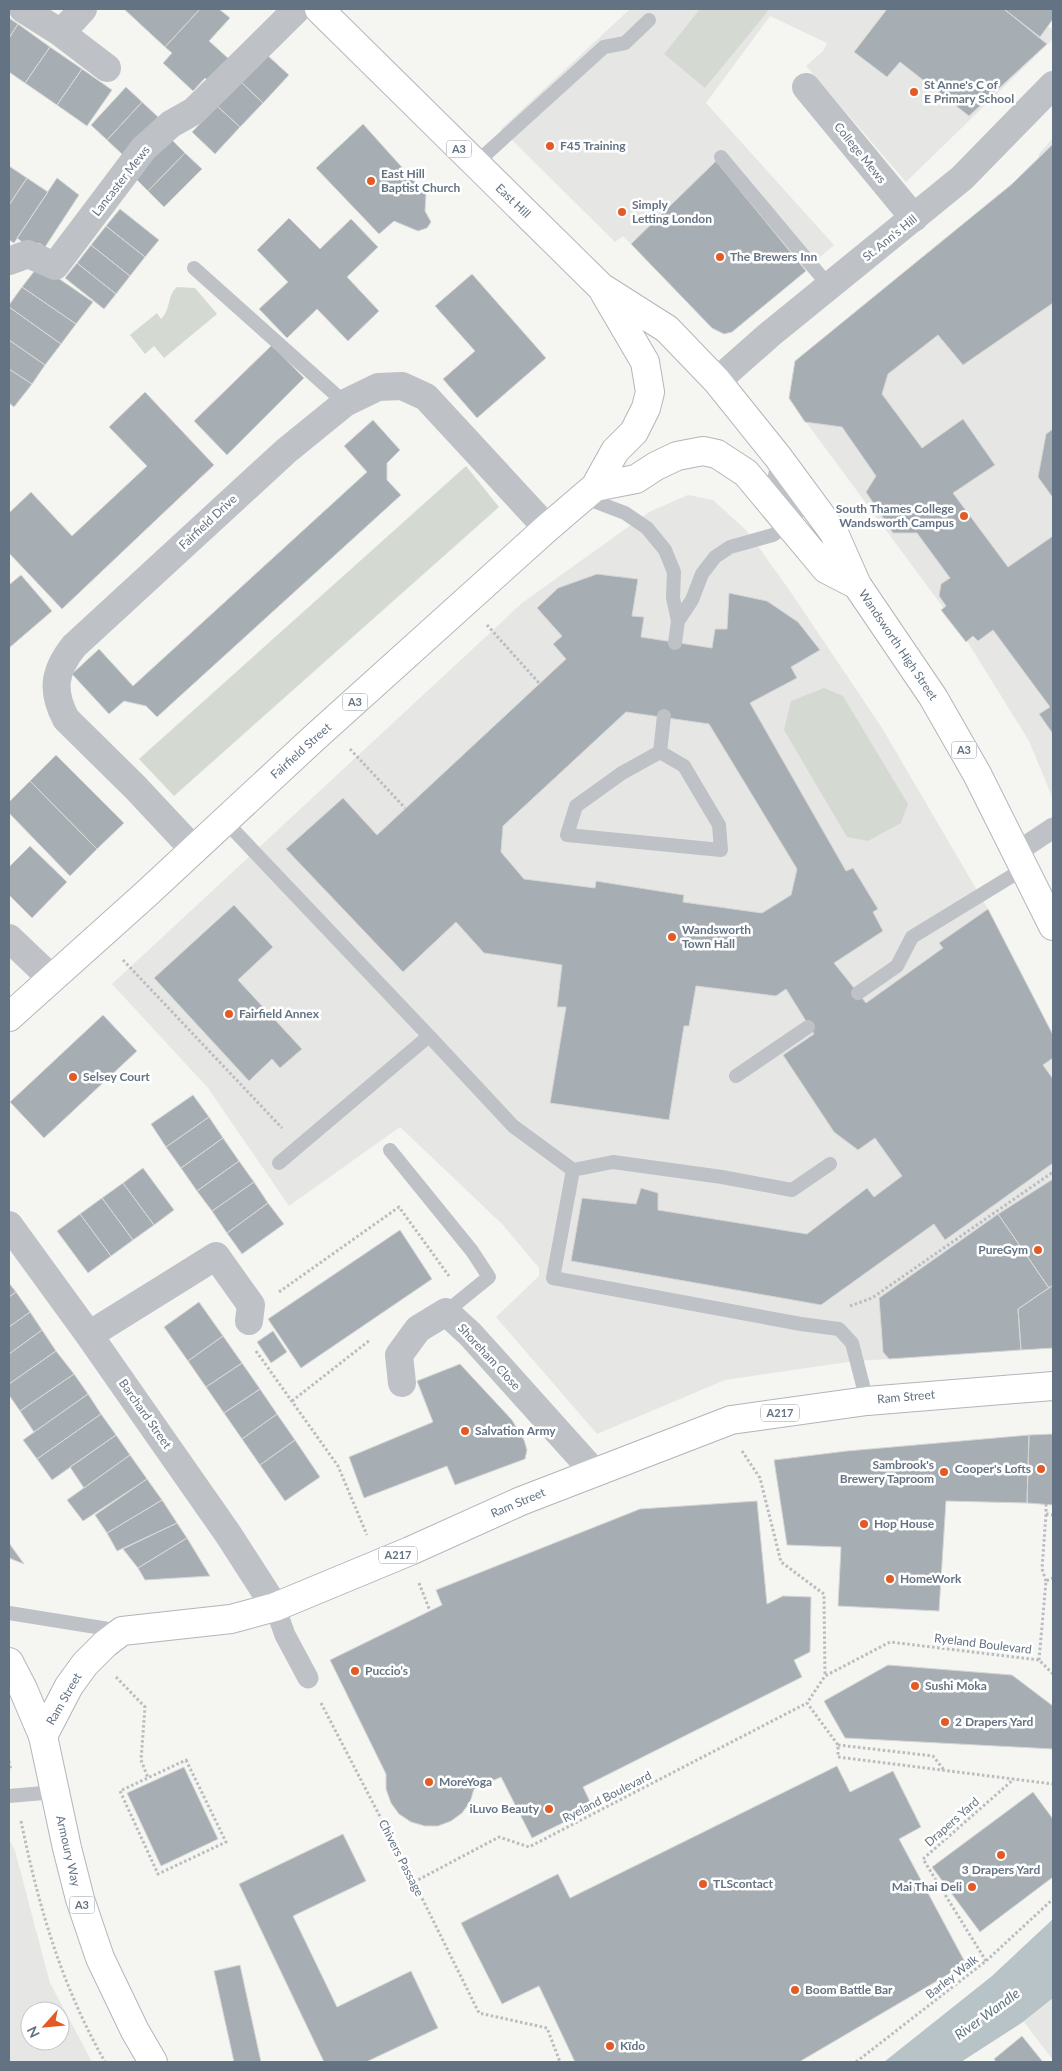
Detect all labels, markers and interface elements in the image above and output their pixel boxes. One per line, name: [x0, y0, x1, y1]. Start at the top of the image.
place label: St Anne's C of E Primary School: [924, 77, 1014, 106]
marker: St Anne's C of E Primary School: [908, 86, 920, 98]
street label: College Mews: [831, 119, 890, 186]
place label: F45 Training: [560, 138, 626, 153]
road number: A3: [446, 140, 472, 158]
marker: F45 Training: [544, 140, 556, 152]
street label: Lancaster Mews: [88, 142, 153, 219]
place label: East Hill Baptist Church: [381, 166, 461, 195]
marker: East Hill Baptist Church: [365, 175, 377, 187]
street label: East Hill: [493, 180, 534, 221]
place label: Simply Letting London: [632, 197, 712, 226]
marker: Simply Letting London: [616, 206, 628, 218]
street label: St. Ann's Hill: [859, 211, 920, 264]
place label: The Brewers Inn: [730, 249, 817, 264]
marker: The Brewers Inn: [714, 251, 726, 263]
street label: Fairfield Drive: [176, 491, 240, 552]
place label: South Thames College Wandsworth Campus: [836, 501, 955, 530]
marker: South Thames College Wandsworth Campus: [958, 510, 970, 522]
street label: Wandsworth High Street: [856, 586, 941, 704]
road number: A3: [342, 694, 368, 710]
street label: Fairfield Street: [267, 719, 335, 782]
road number: A3: [952, 742, 976, 758]
place label: Wandsworth Town Hall: [682, 922, 751, 951]
marker: Wandsworth Town Hall: [666, 931, 678, 943]
place label: Fairfield Annex: [239, 1006, 320, 1021]
marker: Fairfield Annex: [223, 1008, 235, 1020]
place label: Selsey Court: [83, 1069, 150, 1084]
marker: Selsey Court: [67, 1071, 79, 1083]
place label: PureGym: [978, 1242, 1028, 1257]
marker: PureGym: [1032, 1244, 1044, 1256]
street label: Shoreham Close: [455, 1320, 524, 1393]
street label: Barchard Street: [116, 1376, 175, 1452]
street label: Ram Street: [876, 1386, 936, 1406]
road number: A217: [761, 1405, 799, 1422]
place label: Salvation Army: [475, 1423, 556, 1438]
marker: Salvation Army: [459, 1425, 471, 1437]
place label: Sambrook's Brewery Taproom: [840, 1457, 934, 1486]
place label: Cooper's Lofts: [955, 1461, 1031, 1476]
marker: Cooper's Lofts: [1035, 1463, 1047, 1475]
marker: Sambrook's Brewery Taproom: [938, 1466, 950, 1478]
street label: Ram Street: [488, 1484, 548, 1521]
place label: Hop House: [874, 1516, 935, 1531]
marker: Hop House: [858, 1518, 870, 1530]
road number: A217: [379, 1546, 417, 1564]
place label: HomeWork: [900, 1571, 962, 1586]
marker: HomeWork: [884, 1573, 896, 1585]
street label: Ryeland Boulevard: [933, 1630, 1033, 1657]
place label: Puccio’s: [365, 1663, 408, 1678]
marker: Puccio’s: [349, 1665, 361, 1677]
street label: Ram Street: [43, 1669, 85, 1728]
place label: Sushi Moka: [925, 1678, 987, 1693]
marker: Sushi Moka: [909, 1680, 921, 1692]
place label: 2 Drapers Yard: [955, 1714, 1034, 1729]
marker: 2 Drapers Yard: [939, 1716, 951, 1728]
street label: Ryeland Boulevard: [560, 1768, 654, 1825]
place label: MoreYoga: [439, 1774, 492, 1789]
marker: MoreYoga: [423, 1776, 435, 1788]
street label: Drapers Yard: [921, 1794, 982, 1849]
place label: iLuvo Beauty: [469, 1801, 540, 1816]
marker: iLuvo Beauty: [543, 1803, 555, 1815]
street label: Armoury Way: [53, 1814, 84, 1889]
street label: Chivers Passage: [376, 1817, 427, 1899]
marker: 3 Drapers Yard: [995, 1849, 1007, 1861]
place label: 3 Drapers Yard: [962, 1862, 1040, 1877]
place label: TLScontact: [713, 1876, 774, 1891]
marker: TLScontact: [697, 1878, 709, 1890]
place label: Mai Thai Deli: [892, 1879, 962, 1894]
marker: Mai Thai Deli: [966, 1881, 978, 1893]
road number: A3: [70, 1896, 94, 1914]
street label: Barley Walk: [922, 1951, 982, 2002]
place label: Boom Battle Bar: [805, 1982, 893, 1997]
marker: Boom Battle Bar: [789, 1984, 801, 1996]
water label: River Wandle: [951, 1984, 1023, 2043]
north arrow: [20, 2001, 70, 2051]
text: N: [23, 2023, 43, 2041]
place label: Kïdo: [620, 2038, 645, 2053]
marker: Kïdo: [604, 2040, 616, 2052]

